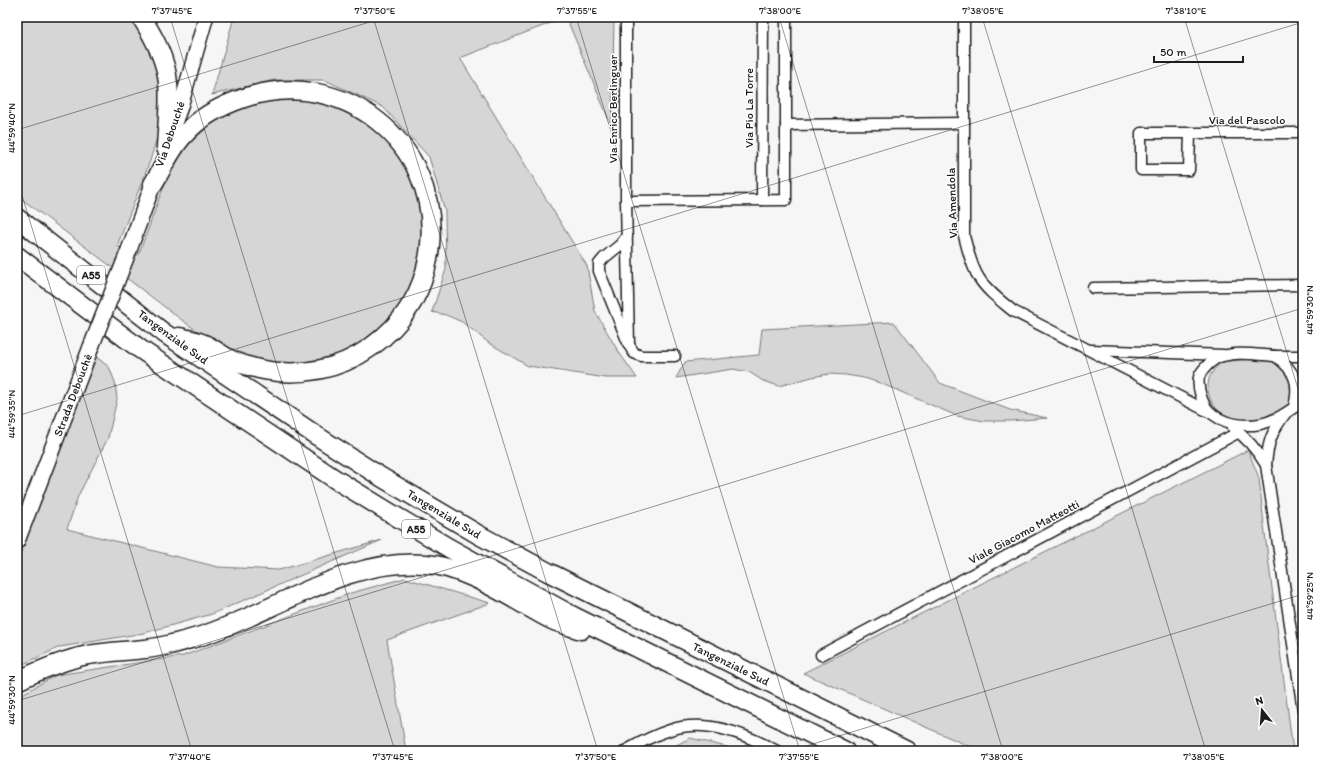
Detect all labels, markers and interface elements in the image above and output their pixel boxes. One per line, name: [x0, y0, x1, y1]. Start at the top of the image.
text: 7°37'45"E: [152, 4, 193, 17]
text: 7°37'50"E: [355, 4, 396, 17]
text: 7°37'55"E: [557, 4, 597, 17]
text: 7°38'00"E: [759, 4, 802, 17]
text: 7°38'05"E: [962, 4, 1004, 17]
text: 7°38'10"E: [1166, 4, 1207, 17]
scale bar: [1154, 38, 1243, 64]
text: 50 m: [1160, 45, 1186, 59]
street label: Via Enrico Berlinguer: [606, 54, 620, 163]
street label: Via Pio La Torre: [742, 68, 756, 148]
street label: Via Debouché: [152, 99, 188, 169]
text: 44°59'40"N: [5, 103, 18, 153]
street label: Via del Pascolo: [1209, 113, 1285, 127]
street label: Via Amendola: [944, 167, 960, 239]
road number: A55: [77, 266, 105, 284]
text: 44°59'30"N: [1303, 285, 1316, 335]
street label: Tangenziale Sud: [135, 307, 211, 368]
street label: Strada Debouchè: [51, 351, 95, 438]
text: 44°59'35"N: [5, 390, 18, 438]
street label: Tangenziale Sud: [404, 486, 484, 542]
street label: Viale Giacomo Matteotti: [966, 497, 1082, 567]
road number: A55: [402, 520, 430, 538]
text: 44°59'25"N: [1303, 572, 1316, 620]
street label: Tangenziale Sud: [690, 639, 772, 689]
text: 44°59'30"N: [5, 675, 18, 725]
north arrow: [1242, 690, 1282, 730]
text: N: [1254, 694, 1265, 708]
text: 7°37'40"E: [169, 750, 211, 763]
text: 7°37'45"E: [373, 750, 414, 763]
text: 7°37'50"E: [576, 750, 617, 763]
text: 7°37'55"E: [779, 750, 819, 763]
text: 7°38'00"E: [981, 750, 1024, 763]
text: 7°38'05"E: [1183, 750, 1225, 763]

